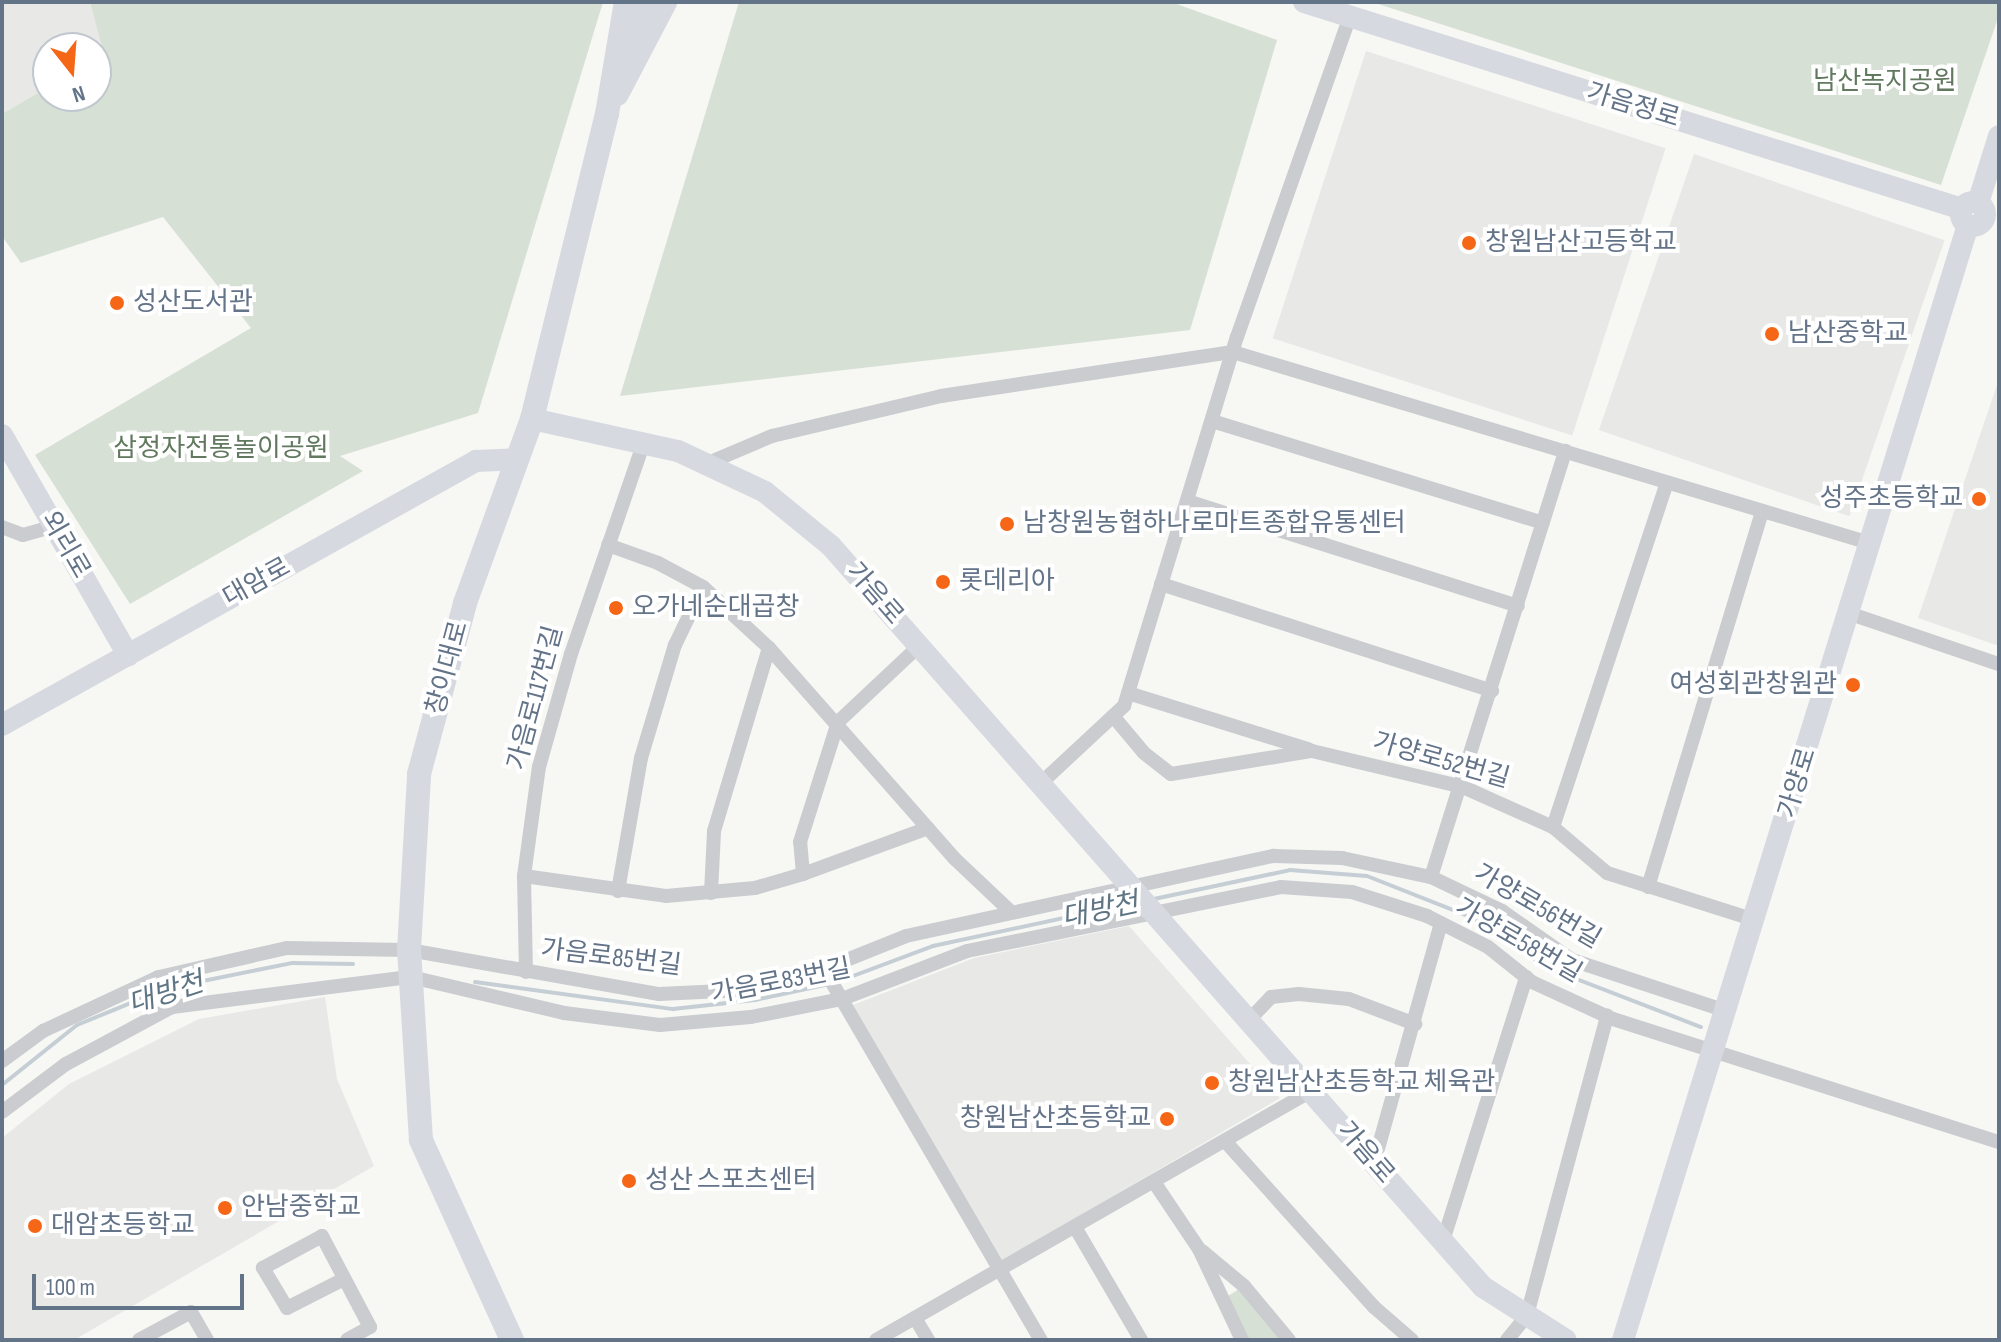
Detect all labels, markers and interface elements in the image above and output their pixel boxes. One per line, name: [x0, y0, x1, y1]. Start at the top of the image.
north arrow: [32, 32, 112, 112]
park label: 남산녹지공원: [1813, 66, 1957, 98]
street label: 가음정로: [1583, 77, 1683, 135]
text: N: [69, 79, 88, 108]
place label: 창원남산고등학교: [1485, 227, 1676, 259]
marker: 창원남산고등학교: [1460, 234, 1478, 252]
place label: 성산도서관: [133, 287, 253, 319]
marker: 성산도서관: [108, 294, 126, 312]
place label: 남산중학교: [1788, 318, 1908, 350]
marker: 남산중학교: [1763, 325, 1781, 343]
park label: 삼정자전통놀이공원: [113, 433, 329, 465]
place label: 성주초등학교: [1819, 483, 1963, 515]
marker: 성주초등학교: [1970, 490, 1988, 508]
street label: 외리로: [34, 506, 96, 584]
place label: 남창원농협하나로마트종합유통센터: [1023, 508, 1406, 540]
marker: 남창원농협하나로마트종합유통센터: [998, 515, 1016, 533]
street label: 대암로: [218, 552, 296, 614]
street label: 가음로: [839, 557, 909, 631]
place label: 롯데리아: [959, 566, 1055, 598]
marker: 롯데리아: [934, 573, 952, 591]
place label: 오가네순대곱창: [632, 592, 799, 624]
marker: 오가네순대곱창: [607, 599, 625, 617]
street label: 창이대로: [421, 618, 475, 718]
street label: 가음로117번길: [502, 622, 570, 774]
place label: 여성회관창원관: [1670, 669, 1837, 701]
marker: 여성회관창원관: [1844, 676, 1862, 694]
street label: 가양로52번길: [1369, 727, 1513, 795]
street label: 가양로: [1773, 744, 1823, 822]
street label: 가양로56번길: [1468, 858, 1606, 956]
water label: 대방천: [1059, 887, 1141, 935]
street label: 가양로58번길: [1449, 892, 1587, 990]
street label: 가음로85번길: [539, 934, 683, 982]
street label: 가음로83번길: [708, 953, 854, 1011]
water label: 대방천: [124, 966, 208, 1022]
place label: 창원남산초등학교 체육관: [1228, 1067, 1495, 1099]
marker: 창원남산초등학교 체육관: [1203, 1074, 1221, 1092]
place label: 창원남산초등학교: [960, 1103, 1151, 1135]
marker: 창원남산초등학교: [1158, 1110, 1176, 1128]
street label: 가음로: [1330, 1116, 1400, 1190]
place label: 성산 스포츠센터: [645, 1165, 817, 1197]
marker: 성산 스포츠센터: [620, 1172, 638, 1190]
place label: 안남중학교: [241, 1192, 361, 1224]
marker: 안남중학교: [216, 1199, 234, 1217]
place label: 대암초등학교: [51, 1210, 195, 1242]
marker: 대암초등학교: [26, 1217, 44, 1235]
scale bar: [36, 1258, 248, 1308]
text: 100 m: [46, 1273, 95, 1302]

